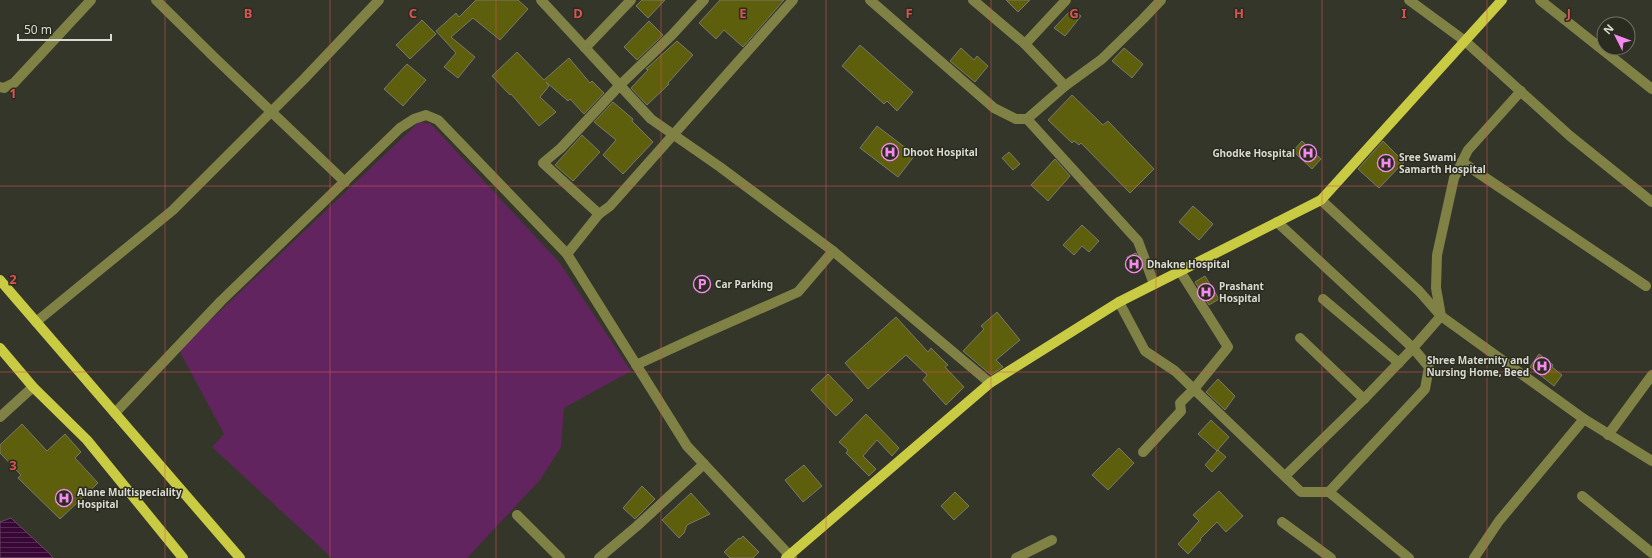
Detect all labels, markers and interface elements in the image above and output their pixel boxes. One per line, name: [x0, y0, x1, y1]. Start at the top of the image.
text: B: [244, 4, 252, 22]
text: C: [409, 4, 417, 22]
text: D: [573, 4, 583, 22]
text: E: [739, 4, 747, 22]
text: F: [905, 4, 913, 22]
text: G: [1069, 4, 1079, 22]
text: H: [1234, 4, 1244, 22]
text: I: [1401, 4, 1407, 22]
text: J: [1566, 4, 1571, 22]
scale bar: [18, 16, 111, 42]
north arrow: [1596, 16, 1636, 56]
text: 50 m: [24, 21, 52, 38]
text: N: [1600, 21, 1617, 37]
text: 1: [9, 84, 17, 102]
hospital icon: Dhoot Hospital: [880, 142, 900, 162]
hospital icon: Ghodke Hospital: [1298, 143, 1318, 163]
place label: Dhoot Hospital: [903, 145, 978, 159]
place label: Ghodke Hospital: [1212, 146, 1295, 160]
place label: Sree Swami Samarth Hospital: [1399, 150, 1486, 176]
hospital icon: Sree Swami Samarth Hospital: [1376, 153, 1396, 173]
hospital icon: Dhakne Hospital: [1124, 254, 1144, 274]
place label: Dhakne Hospital: [1147, 257, 1230, 271]
text: 2: [9, 270, 17, 288]
parking icon: Car Parking: [692, 274, 712, 294]
place label: Car Parking: [715, 277, 773, 291]
place label: Prashant Hospital: [1219, 279, 1264, 305]
hospital icon: Prashant Hospital: [1196, 282, 1216, 302]
place label: Shree Maternity and Nursing Home, Beed: [1426, 353, 1529, 379]
hospital icon: Shree Maternity and Nursing Home, Beed: [1532, 356, 1552, 376]
text: 3: [9, 456, 17, 474]
place label: Alane Multispeciality Hospital: [77, 485, 182, 511]
hospital icon: Alane Multispeciality Hospital: [54, 488, 74, 508]

